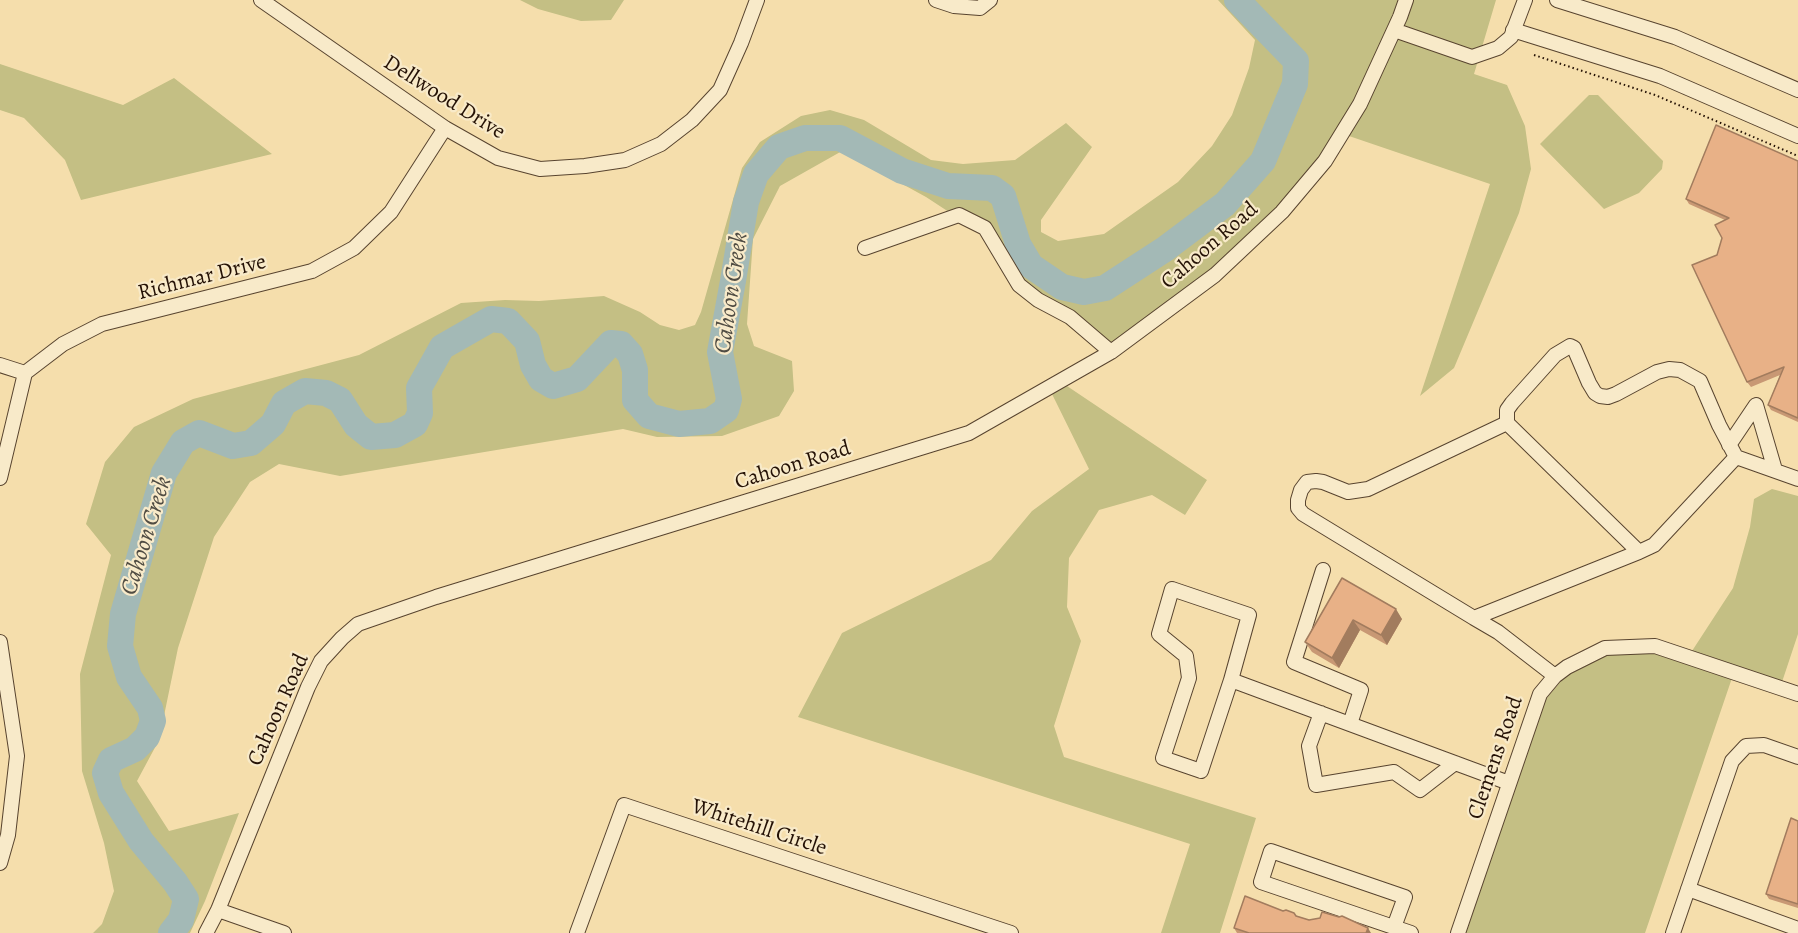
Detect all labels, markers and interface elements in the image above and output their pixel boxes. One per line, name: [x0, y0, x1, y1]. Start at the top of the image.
street label: Dellwood Drive: [378, 50, 510, 146]
street label: Cahoon Road: [1156, 197, 1264, 295]
water label: Cahoon Creek: [709, 231, 755, 355]
street label: Richmar Drive: [135, 249, 269, 307]
street label: Cahoon Road: [732, 436, 854, 496]
water label: Cahoon Creek: [115, 473, 179, 599]
street label: Cahoon Road: [243, 650, 315, 770]
street label: Clemens Road: [1463, 693, 1529, 823]
street label: Whitehill Circle: [688, 794, 830, 862]

